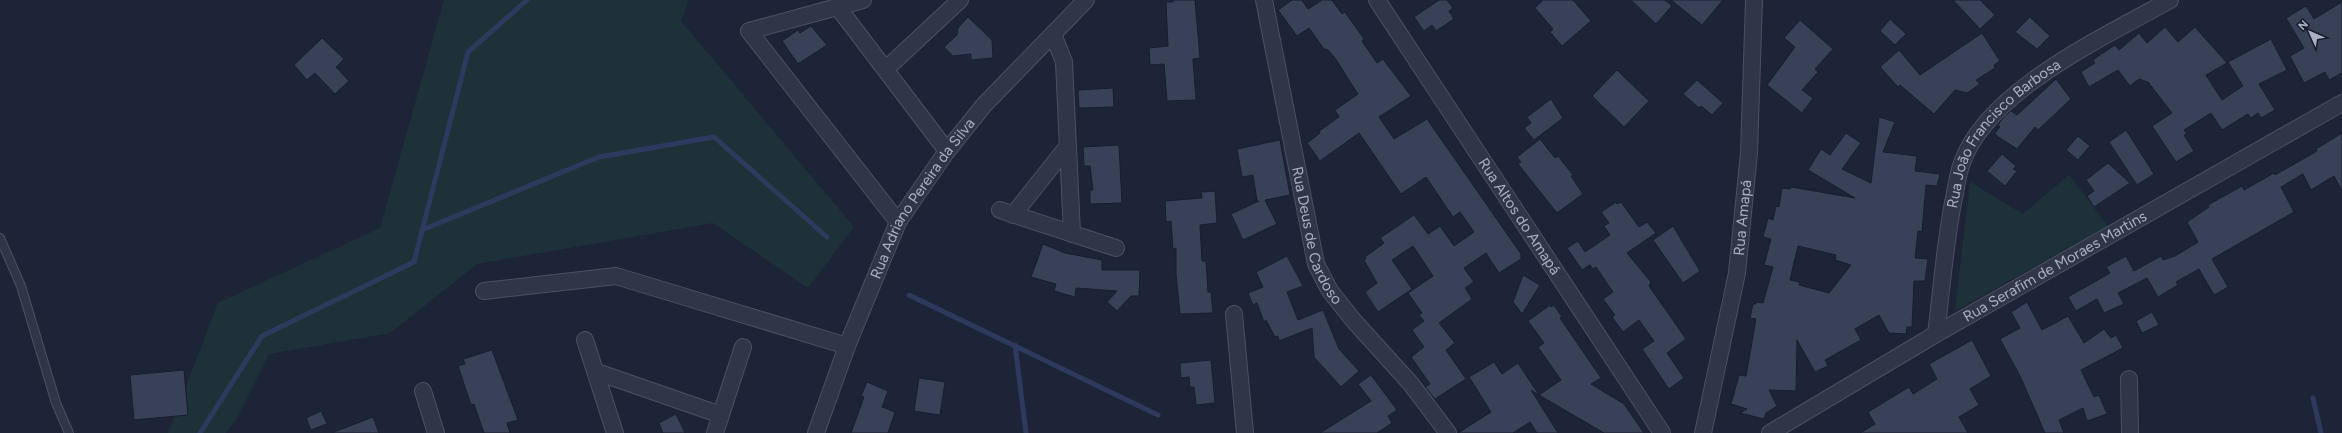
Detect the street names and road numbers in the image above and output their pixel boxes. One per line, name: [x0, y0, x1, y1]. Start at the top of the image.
street label: Rua João Francisco Barbosa: [1943, 55, 2064, 210]
street label: Rua Adriano Pereira da Silva: [867, 115, 979, 282]
street label: Rua Altos do Amapá: [1474, 155, 1564, 278]
street label: Rua Deus de Cardoso: [1288, 165, 1346, 308]
street label: Rua Amapá: [1730, 179, 1755, 257]
street label: Rua Serafim de Moraes Martins: [1960, 207, 2150, 326]

